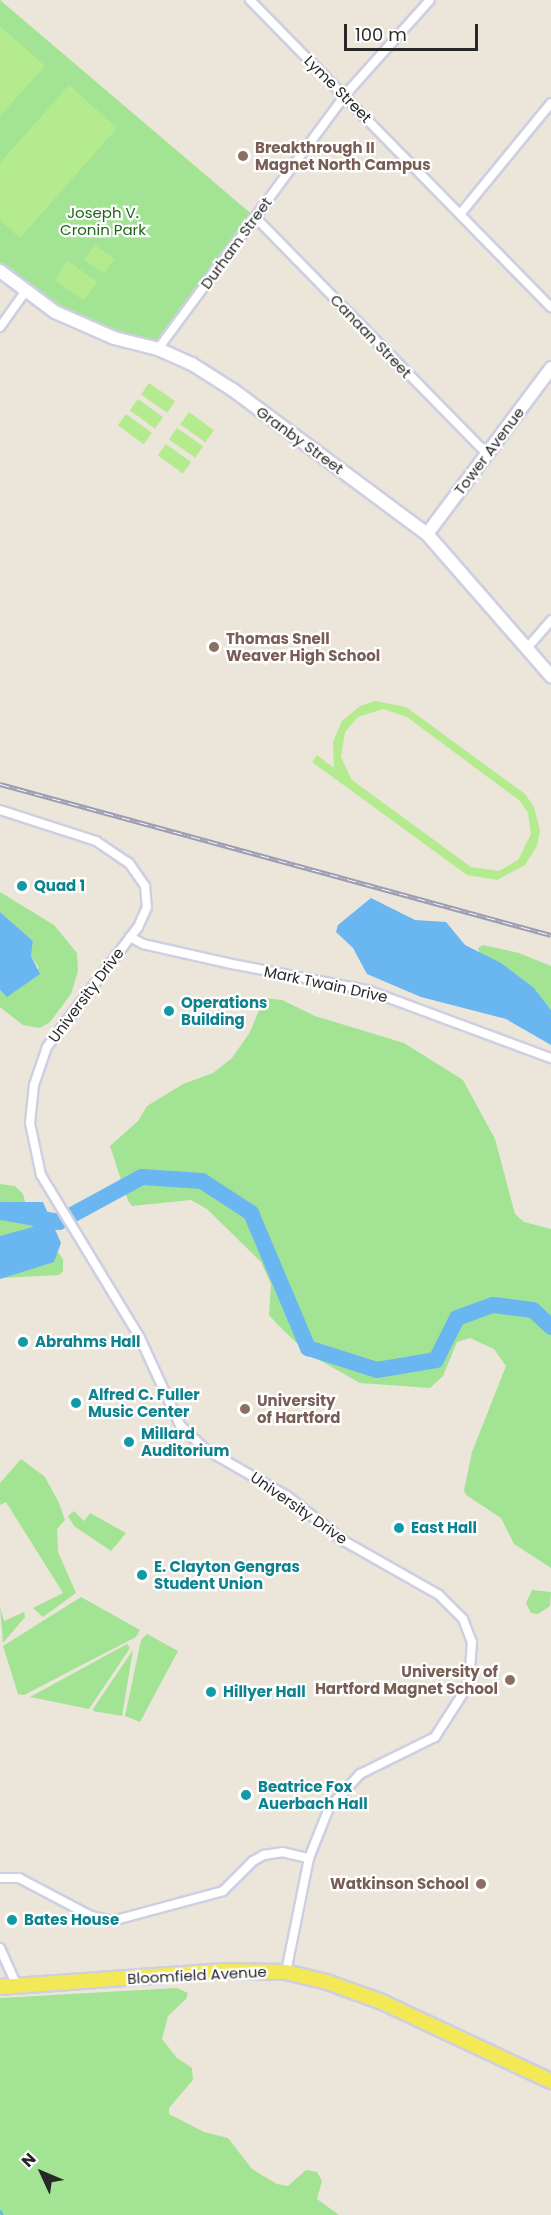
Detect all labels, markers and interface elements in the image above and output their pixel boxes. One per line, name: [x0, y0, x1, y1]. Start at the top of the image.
scale bar: [347, 12, 480, 50]
text: 100 m: [355, 22, 407, 47]
street label: Lyme Street: [301, 52, 375, 126]
place label: Breakthrough II Magnet North Campus: [255, 138, 431, 173]
marker: Breakthrough II Magnet North Campus: [236, 149, 250, 163]
street label: Durham Street: [197, 194, 275, 292]
park label: Joseph V. Cronin Park: [60, 203, 146, 238]
street label: Canaan Street: [327, 290, 415, 382]
street label: Granby Street: [253, 402, 347, 478]
street label: Tower Avenue: [450, 404, 528, 498]
place label: Thomas Snell Weaver High School: [226, 629, 380, 664]
marker: Thomas Snell Weaver High School: [207, 640, 221, 654]
place label: Quad 1: [34, 877, 85, 895]
marker: Quad 1: [15, 879, 29, 893]
street label: University Drive: [45, 944, 127, 1046]
street label: Mark Twain Drive: [263, 962, 389, 1006]
place label: Operations Building: [181, 993, 267, 1028]
marker: Operations Building: [162, 1004, 176, 1018]
place label: Abrahms Hall: [35, 1333, 140, 1351]
marker: Abrahms Hall: [16, 1335, 30, 1349]
place label: Alfred C. Fuller Music Center: [88, 1385, 200, 1420]
place label: University of Hartford: [257, 1391, 340, 1426]
marker: Alfred C. Fuller Music Center: [69, 1396, 83, 1410]
marker: University of Hartford: [238, 1402, 252, 1416]
place label: Millard Auditorium: [141, 1424, 229, 1459]
marker: Millard Auditorium: [122, 1435, 136, 1449]
street label: University Drive: [247, 1468, 351, 1548]
place label: East Hall: [411, 1519, 477, 1537]
marker: East Hall: [392, 1521, 406, 1535]
place label: E. Clayton Gengras Student Union: [154, 1557, 300, 1592]
marker: E. Clayton Gengras Student Union: [135, 1568, 149, 1582]
place label: University of Hartford Magnet School: [315, 1662, 498, 1697]
marker: University of Hartford Magnet School: [503, 1673, 517, 1687]
place label: Hillyer Hall: [223, 1683, 306, 1701]
marker: Hillyer Hall: [204, 1685, 218, 1699]
place label: Beatrice Fox Auerbach Hall: [258, 1777, 368, 1812]
marker: Beatrice Fox Auerbach Hall: [239, 1788, 253, 1802]
place label: Watkinson School: [330, 1875, 469, 1893]
marker: Watkinson School: [474, 1877, 488, 1891]
place label: Bates House: [24, 1911, 119, 1929]
marker: Bates House: [5, 1913, 19, 1927]
street label: Bloomfield Avenue: [127, 1962, 267, 1988]
north arrow: [12, 2143, 72, 2203]
text: N: [16, 2148, 41, 2172]

